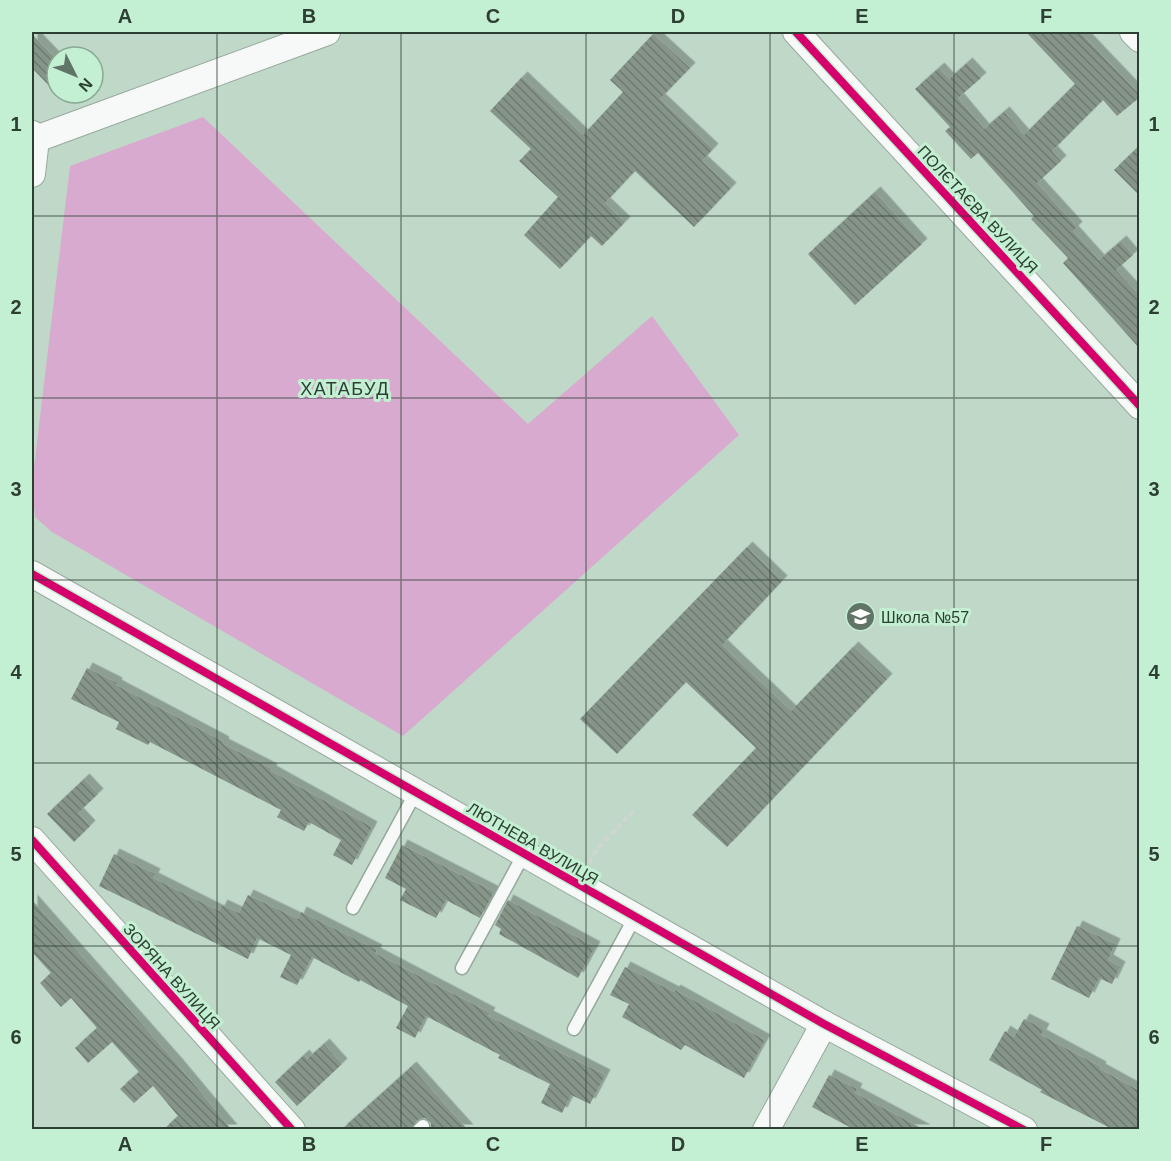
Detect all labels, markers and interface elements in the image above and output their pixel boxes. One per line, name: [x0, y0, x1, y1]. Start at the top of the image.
text: A: [118, 5, 132, 27]
text: B: [302, 5, 316, 27]
text: C: [486, 5, 500, 27]
text: D: [671, 5, 685, 27]
text: E: [855, 5, 869, 27]
text: F: [1040, 5, 1052, 27]
north arrow: [45, 45, 105, 105]
text: N: [75, 75, 96, 95]
text: 1: [10, 113, 22, 135]
text: 1: [1148, 113, 1160, 135]
street label: ПОЛЄТАЄВА ВУЛИЦЯ: [914, 142, 1041, 276]
text: 2: [10, 296, 22, 318]
text: 2: [1148, 296, 1160, 318]
district label: ХАТАБУД: [300, 379, 390, 399]
text: 3: [10, 478, 22, 500]
text: 3: [1148, 478, 1160, 500]
school or university icon: Школа №57: [844, 601, 876, 633]
place label: Школа №57: [881, 609, 969, 626]
text: 4: [10, 661, 22, 683]
text: 4: [1148, 661, 1160, 683]
street label: ЛЮТНЕВА ВУЛИЦЯ: [464, 799, 601, 888]
text: 5: [10, 843, 22, 865]
text: 5: [1148, 843, 1160, 865]
street label: ЗОРЯНА ВУЛИЦЯ: [120, 920, 223, 1032]
text: 6: [10, 1026, 22, 1048]
text: 6: [1148, 1026, 1160, 1048]
text: A: [118, 1133, 132, 1155]
text: B: [302, 1133, 316, 1155]
text: C: [486, 1133, 500, 1155]
text: D: [671, 1133, 685, 1155]
text: E: [855, 1133, 869, 1155]
text: F: [1040, 1133, 1052, 1155]

